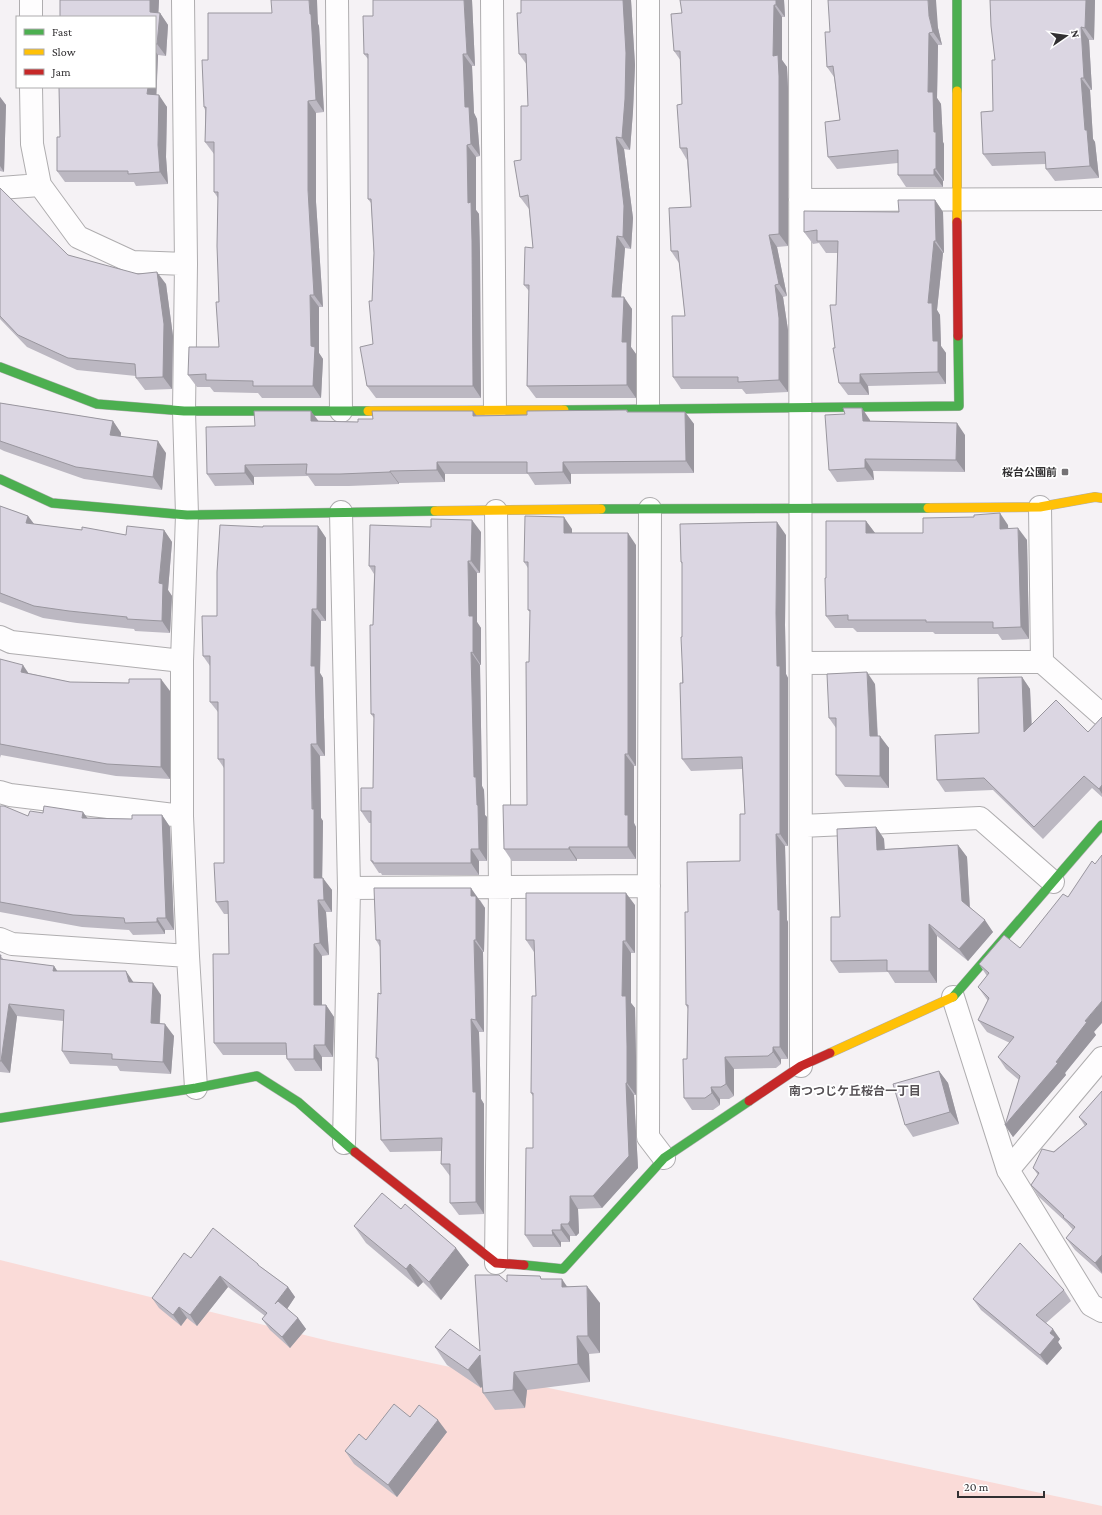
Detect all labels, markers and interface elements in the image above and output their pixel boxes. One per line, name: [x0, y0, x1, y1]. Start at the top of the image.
legend: [16, 16, 156, 88]
north arrow: [1046, 16, 1086, 56]
text: Fast: [52, 25, 73, 39]
text: N: [1069, 29, 1083, 39]
text: Slow: [52, 45, 76, 59]
text: Jam: [51, 65, 71, 79]
place label: 桜台公園前: [1002, 466, 1057, 478]
marker: 桜台公園前: [1060, 467, 1070, 477]
district label: 南つつじケ丘桜台一丁目: [789, 1084, 921, 1098]
scale bar: [958, 1473, 1044, 1499]
text: 20 m: [964, 1480, 989, 1494]

